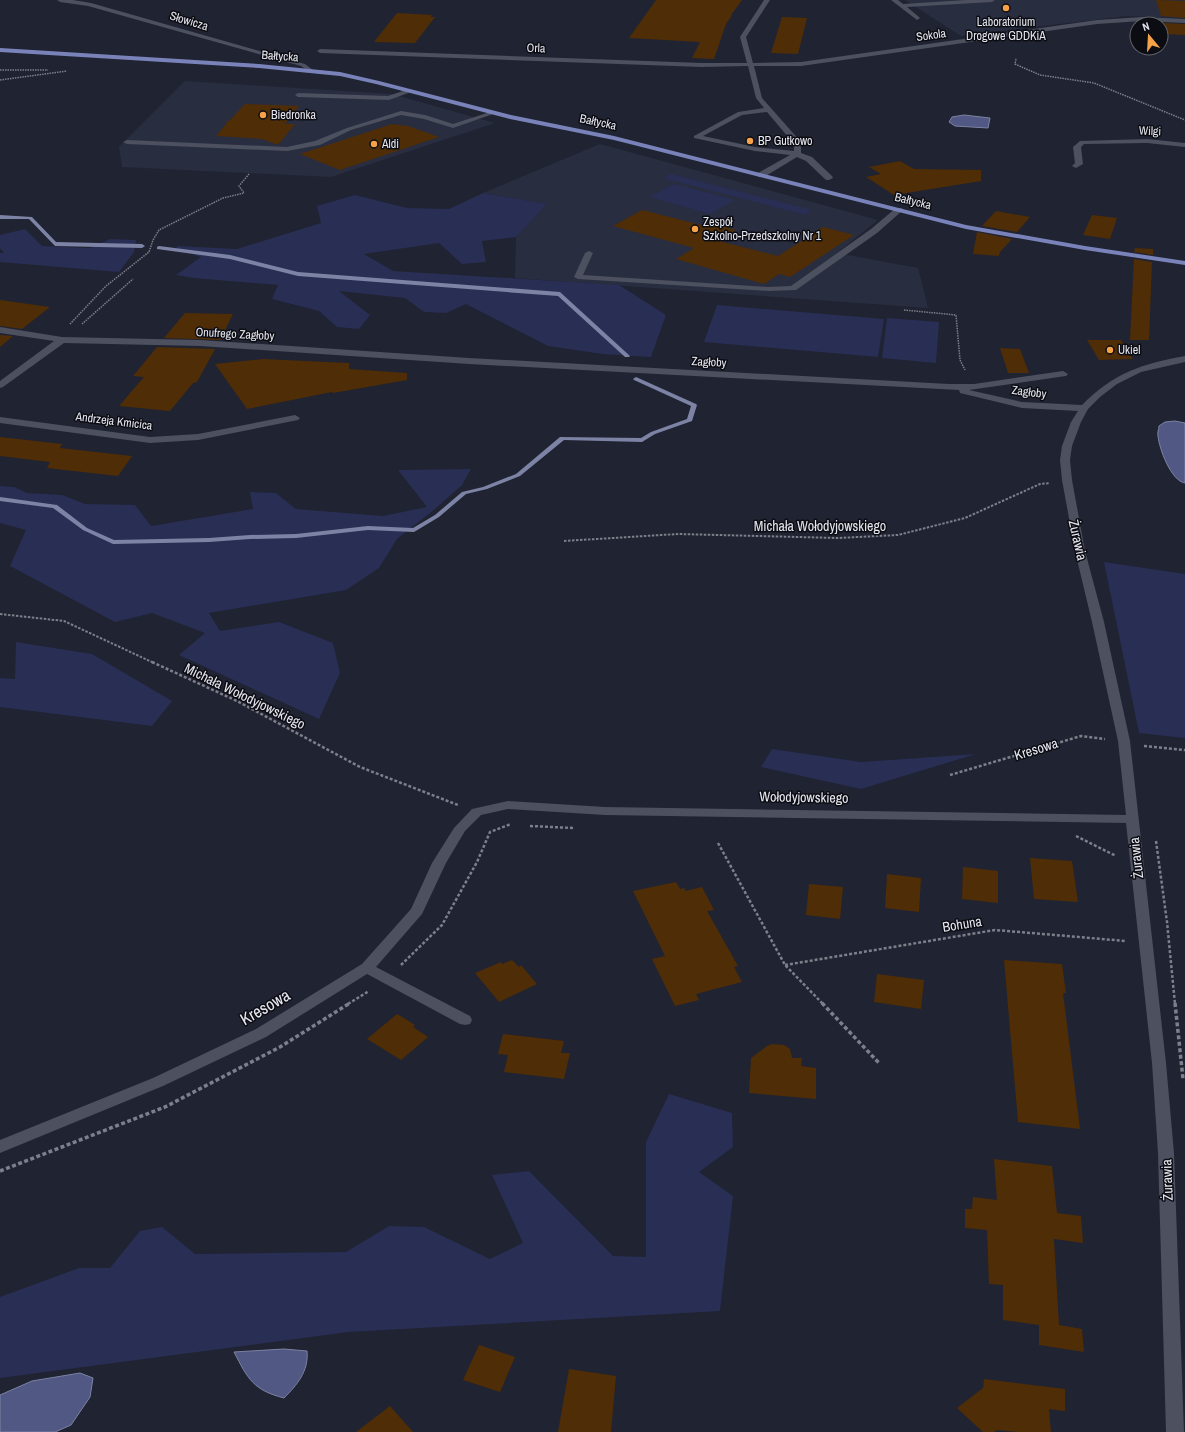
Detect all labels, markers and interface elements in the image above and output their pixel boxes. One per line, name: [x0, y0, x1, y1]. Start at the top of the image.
marker: Laboratorium Drogowe GDDKiA: [1001, 3, 1011, 13]
street label: Słowicza: [168, 8, 211, 35]
place label: Laboratorium Drogowe GDDKiA: [966, 14, 1046, 44]
north arrow: [1129, 16, 1169, 56]
text: N: [1141, 19, 1151, 34]
street label: Sokola: [915, 25, 948, 45]
street label: Orla: [526, 40, 546, 56]
street label: Bałtycka: [261, 47, 300, 65]
place label: Biedronka: [271, 107, 316, 123]
marker: Biedronka: [258, 110, 268, 120]
street label: Bałtycka: [578, 110, 618, 134]
street label: Wilgi: [1139, 123, 1161, 139]
place label: BP Gutkowo: [758, 133, 813, 149]
place label: Aldi: [381, 136, 399, 152]
marker: BP Gutkowo: [745, 136, 755, 146]
marker: Aldi: [369, 139, 379, 149]
street label: Bałtycka: [893, 189, 933, 213]
place label: Zespół Szkolno-Przedszkolny Nr 1: [703, 214, 822, 244]
marker: Zespół Szkolno-Przedszkolny Nr 1: [690, 224, 700, 234]
street label: Onufrego Zagłoby: [195, 324, 275, 344]
place label: Ukiel: [1118, 342, 1140, 358]
marker: Ukiel: [1105, 345, 1115, 355]
street label: Zagłoby: [691, 353, 727, 371]
street label: Zagłoby: [1011, 382, 1047, 402]
street label: Andrzeja Kmicica: [74, 408, 154, 434]
street label: Michała Wołodyjowskiego: [754, 517, 886, 535]
street label: Żurawia: [1065, 518, 1092, 563]
street label: Michała Wołodyjowskiego: [182, 659, 308, 733]
street label: Kresowa: [1012, 734, 1061, 764]
street label: Wołodyjowskiego: [759, 787, 849, 807]
street label: Żurawia: [1125, 836, 1147, 880]
street label: Bohuna: [941, 912, 984, 936]
street label: Kresowa: [236, 983, 294, 1030]
street label: Żurawia: [1157, 1158, 1177, 1201]

